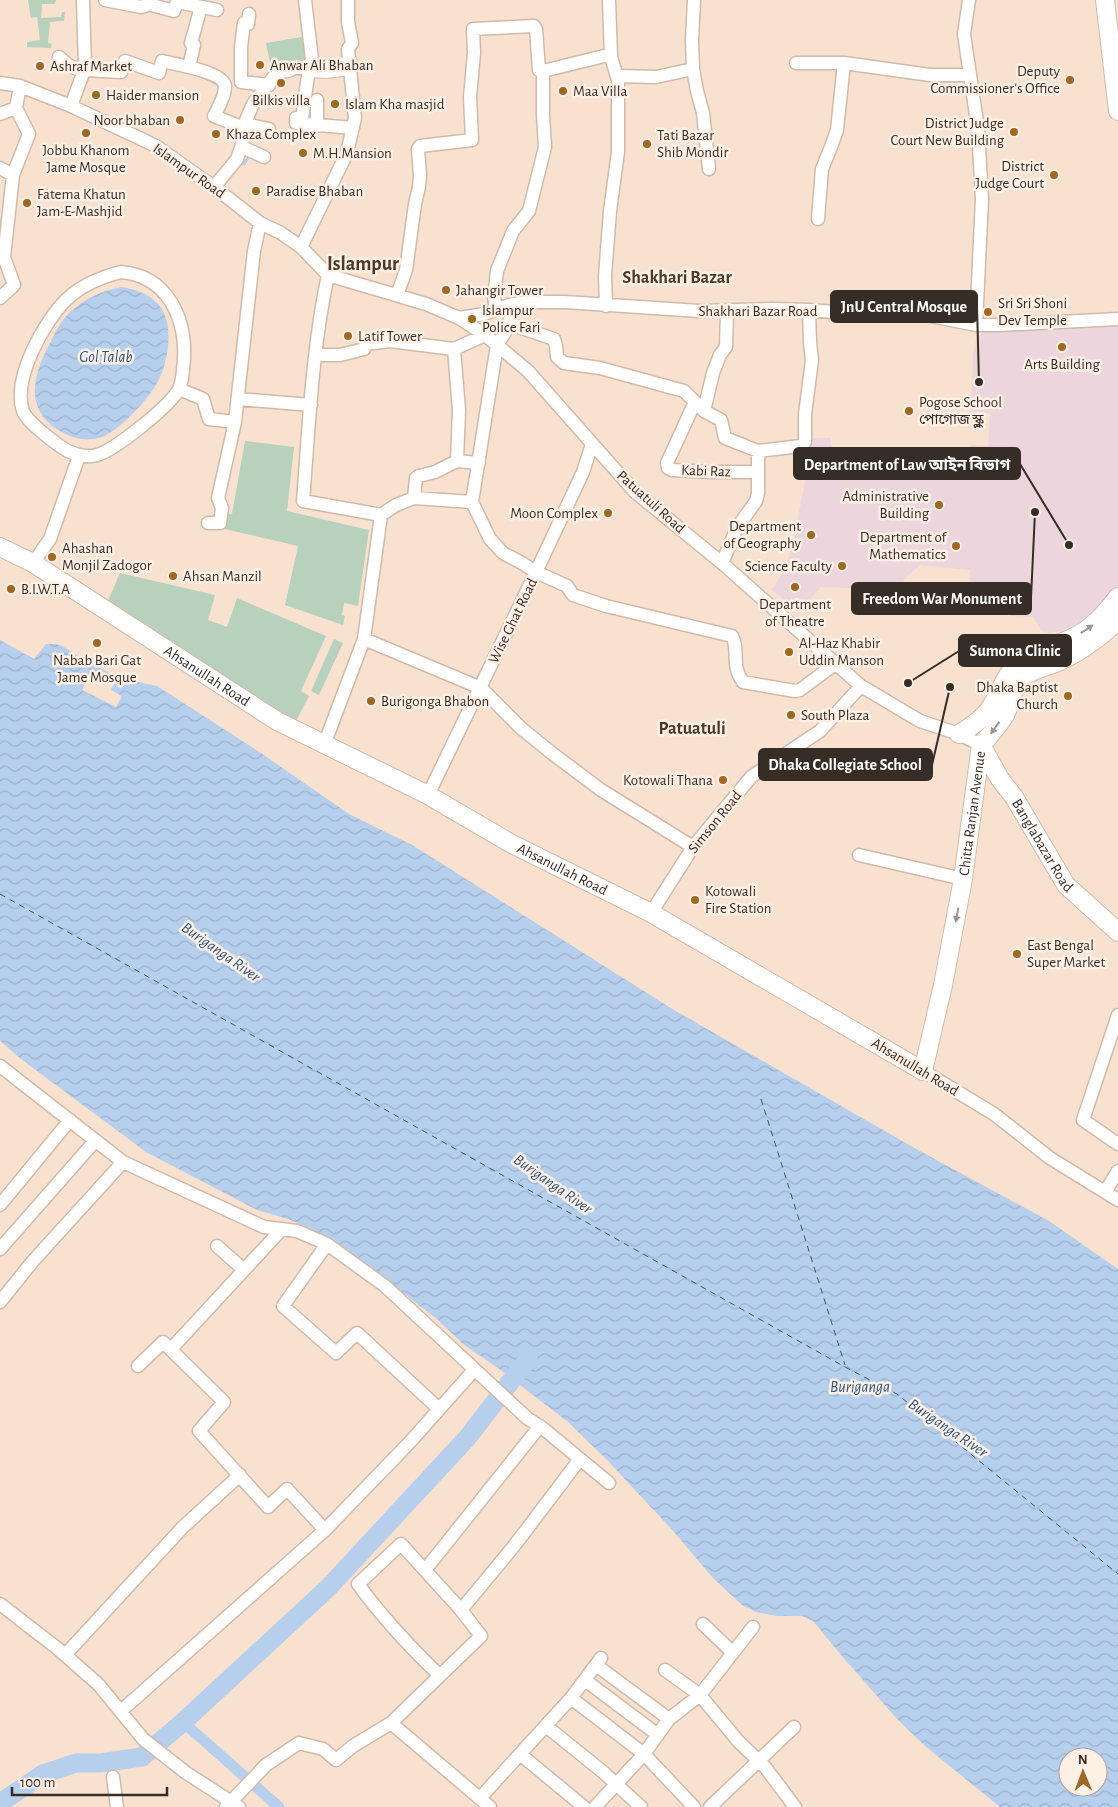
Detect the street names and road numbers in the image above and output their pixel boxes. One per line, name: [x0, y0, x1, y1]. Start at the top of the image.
street label: Islampur Road: [150, 141, 228, 201]
street label: Shakhari Bazar Road: [698, 304, 818, 319]
street label: Kabi Raz: [681, 463, 731, 479]
street label: Patuatuli Road: [614, 468, 688, 536]
street label: Wise Ghat Road: [486, 576, 540, 666]
street label: Ahsanullah Road: [161, 643, 253, 709]
street label: Chitta Ranjan Avenue: [956, 750, 988, 877]
street label: Simson Road: [685, 788, 745, 856]
street label: Banglabazar Road: [1009, 796, 1076, 895]
street label: Ahsanullah Road: [515, 840, 610, 898]
street label: Ahsanullah Road: [869, 1035, 961, 1099]

